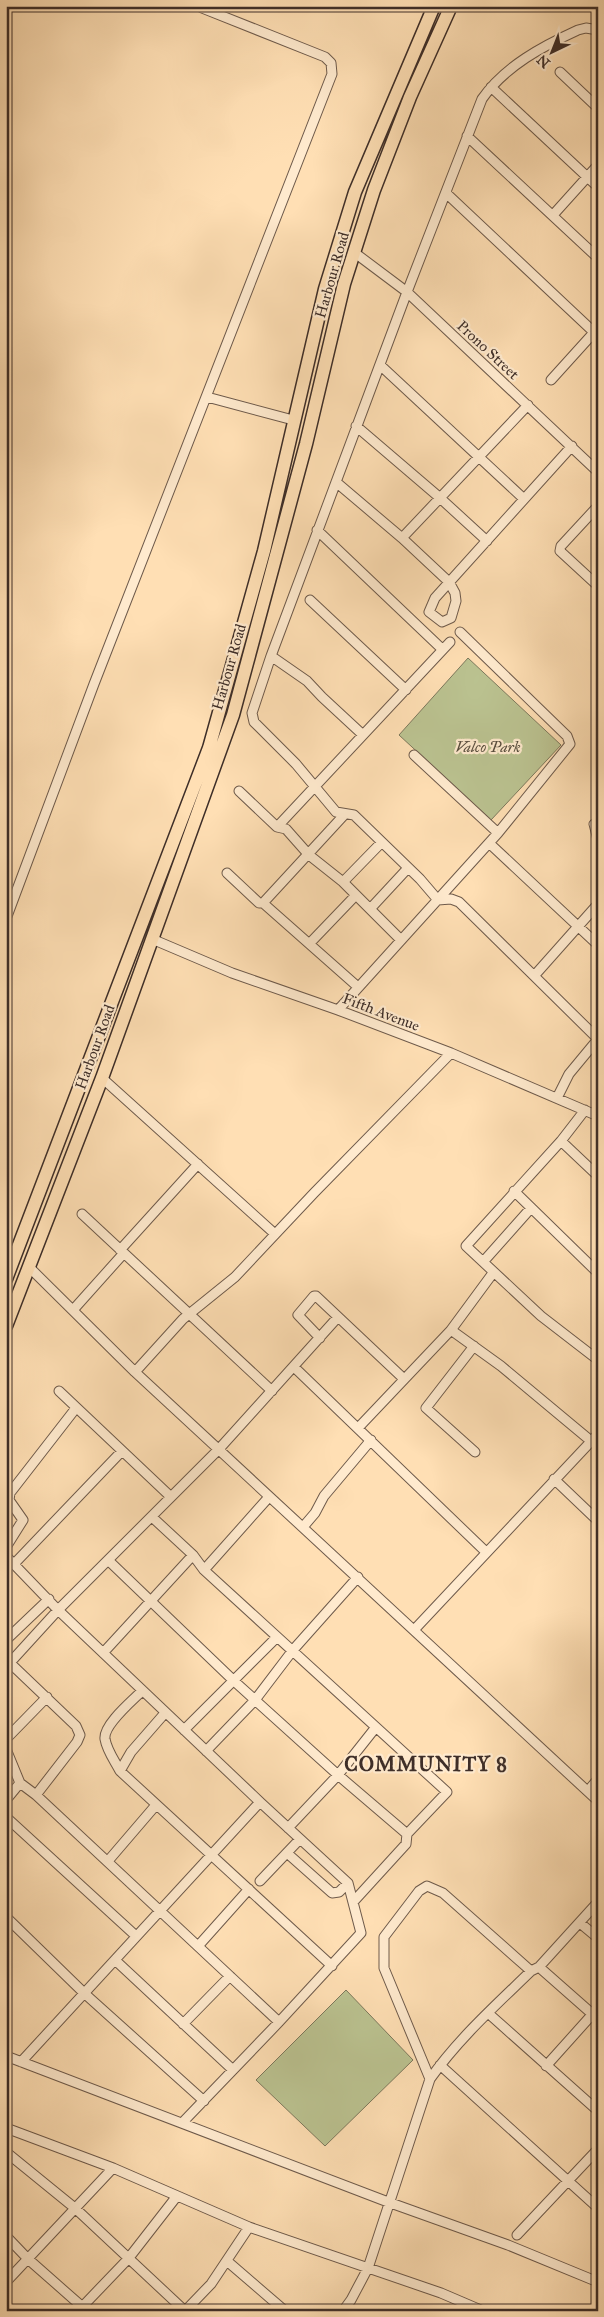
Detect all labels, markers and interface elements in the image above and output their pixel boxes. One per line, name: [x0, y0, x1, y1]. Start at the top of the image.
north arrow: [526, 28, 576, 78]
text: N: [533, 51, 554, 71]
street label: Harbour Road: [311, 229, 353, 320]
street label: Prono Street: [453, 317, 523, 384]
street label: Harbour Road: [208, 621, 250, 712]
park label: Valco Park: [455, 738, 521, 756]
street label: Fifth Avenue: [340, 989, 422, 1035]
street label: Harbour Road: [71, 1002, 119, 1092]
district label: COMMUNITY 8: [344, 1752, 508, 1776]

